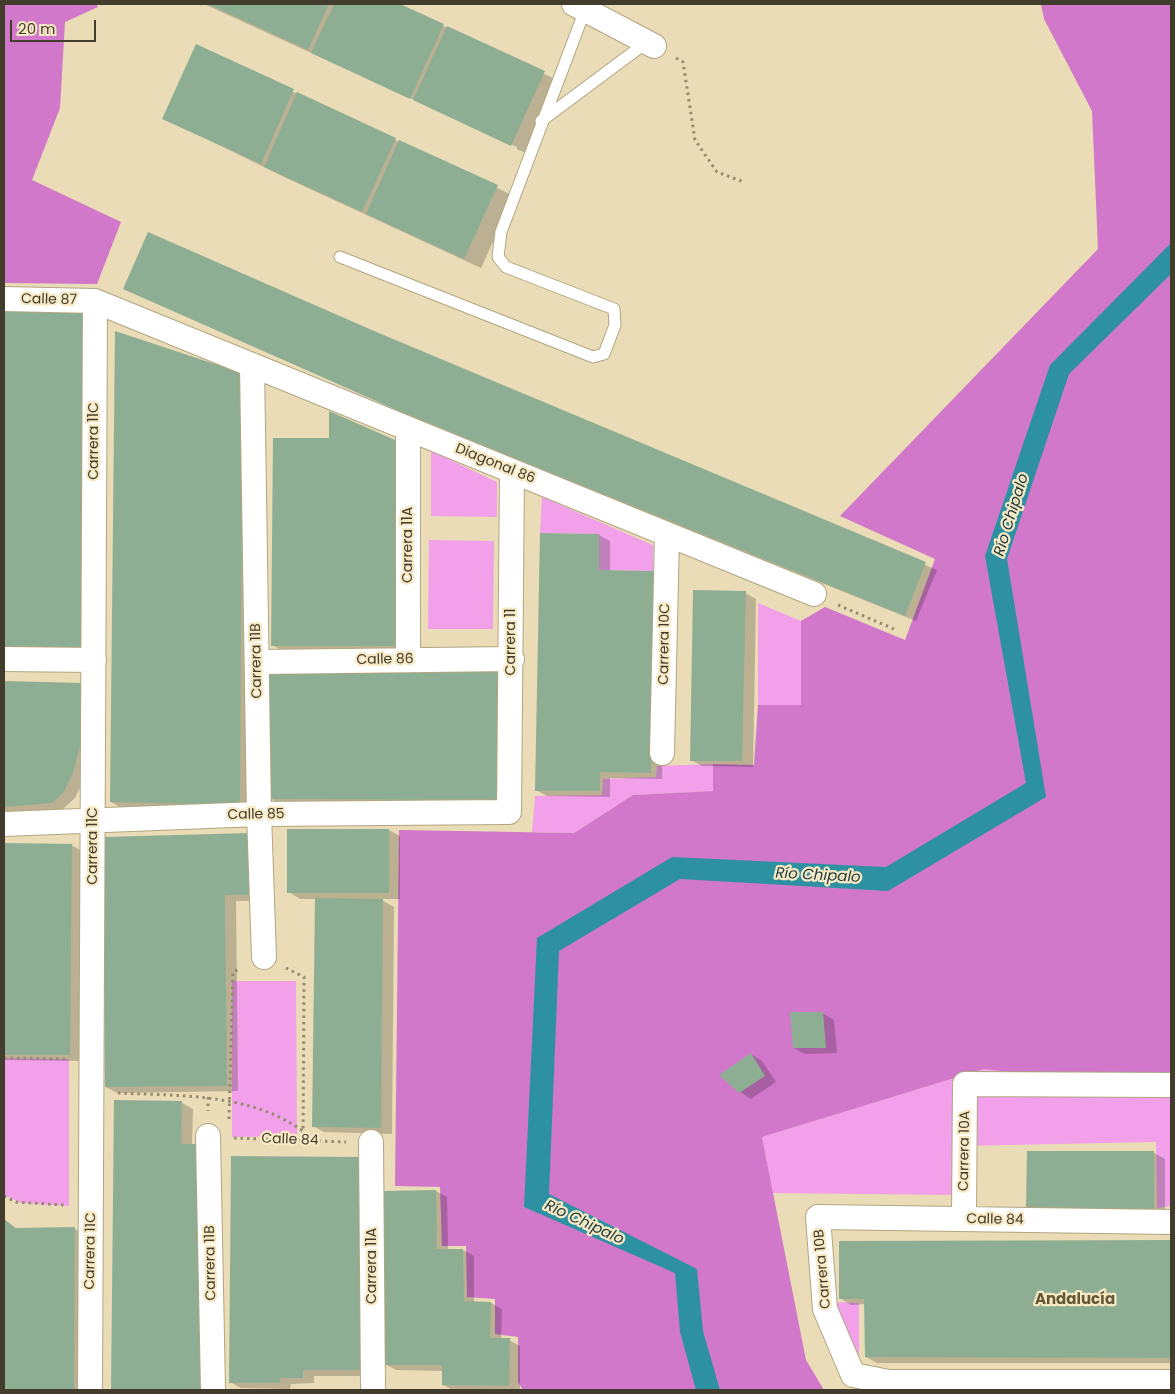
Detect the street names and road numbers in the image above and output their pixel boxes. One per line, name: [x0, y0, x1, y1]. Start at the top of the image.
street label: Calle 87: [21, 291, 77, 309]
street label: Carrera 11C: [86, 402, 102, 480]
street label: Diagonal 86: [453, 440, 537, 488]
street label: Carrera 11A: [400, 507, 416, 583]
street label: Carrera 10C: [656, 603, 674, 685]
street label: Carrera 11: [503, 609, 519, 675]
street label: Carrera 11B: [248, 623, 266, 699]
street label: Calle 86: [356, 651, 414, 669]
street label: Calle 85: [227, 806, 285, 824]
street label: Carrera 11C: [85, 807, 101, 885]
street label: Carrera 10A: [956, 1111, 974, 1191]
street label: Calle 84: [261, 1131, 319, 1149]
street label: Calle 84: [966, 1211, 1024, 1229]
street label: Carrera 11C: [82, 1212, 100, 1290]
street label: Carrera 11B: [202, 1225, 220, 1301]
street label: Carrera 11A: [364, 1228, 380, 1304]
street label: Carrera 10B: [811, 1229, 835, 1309]

